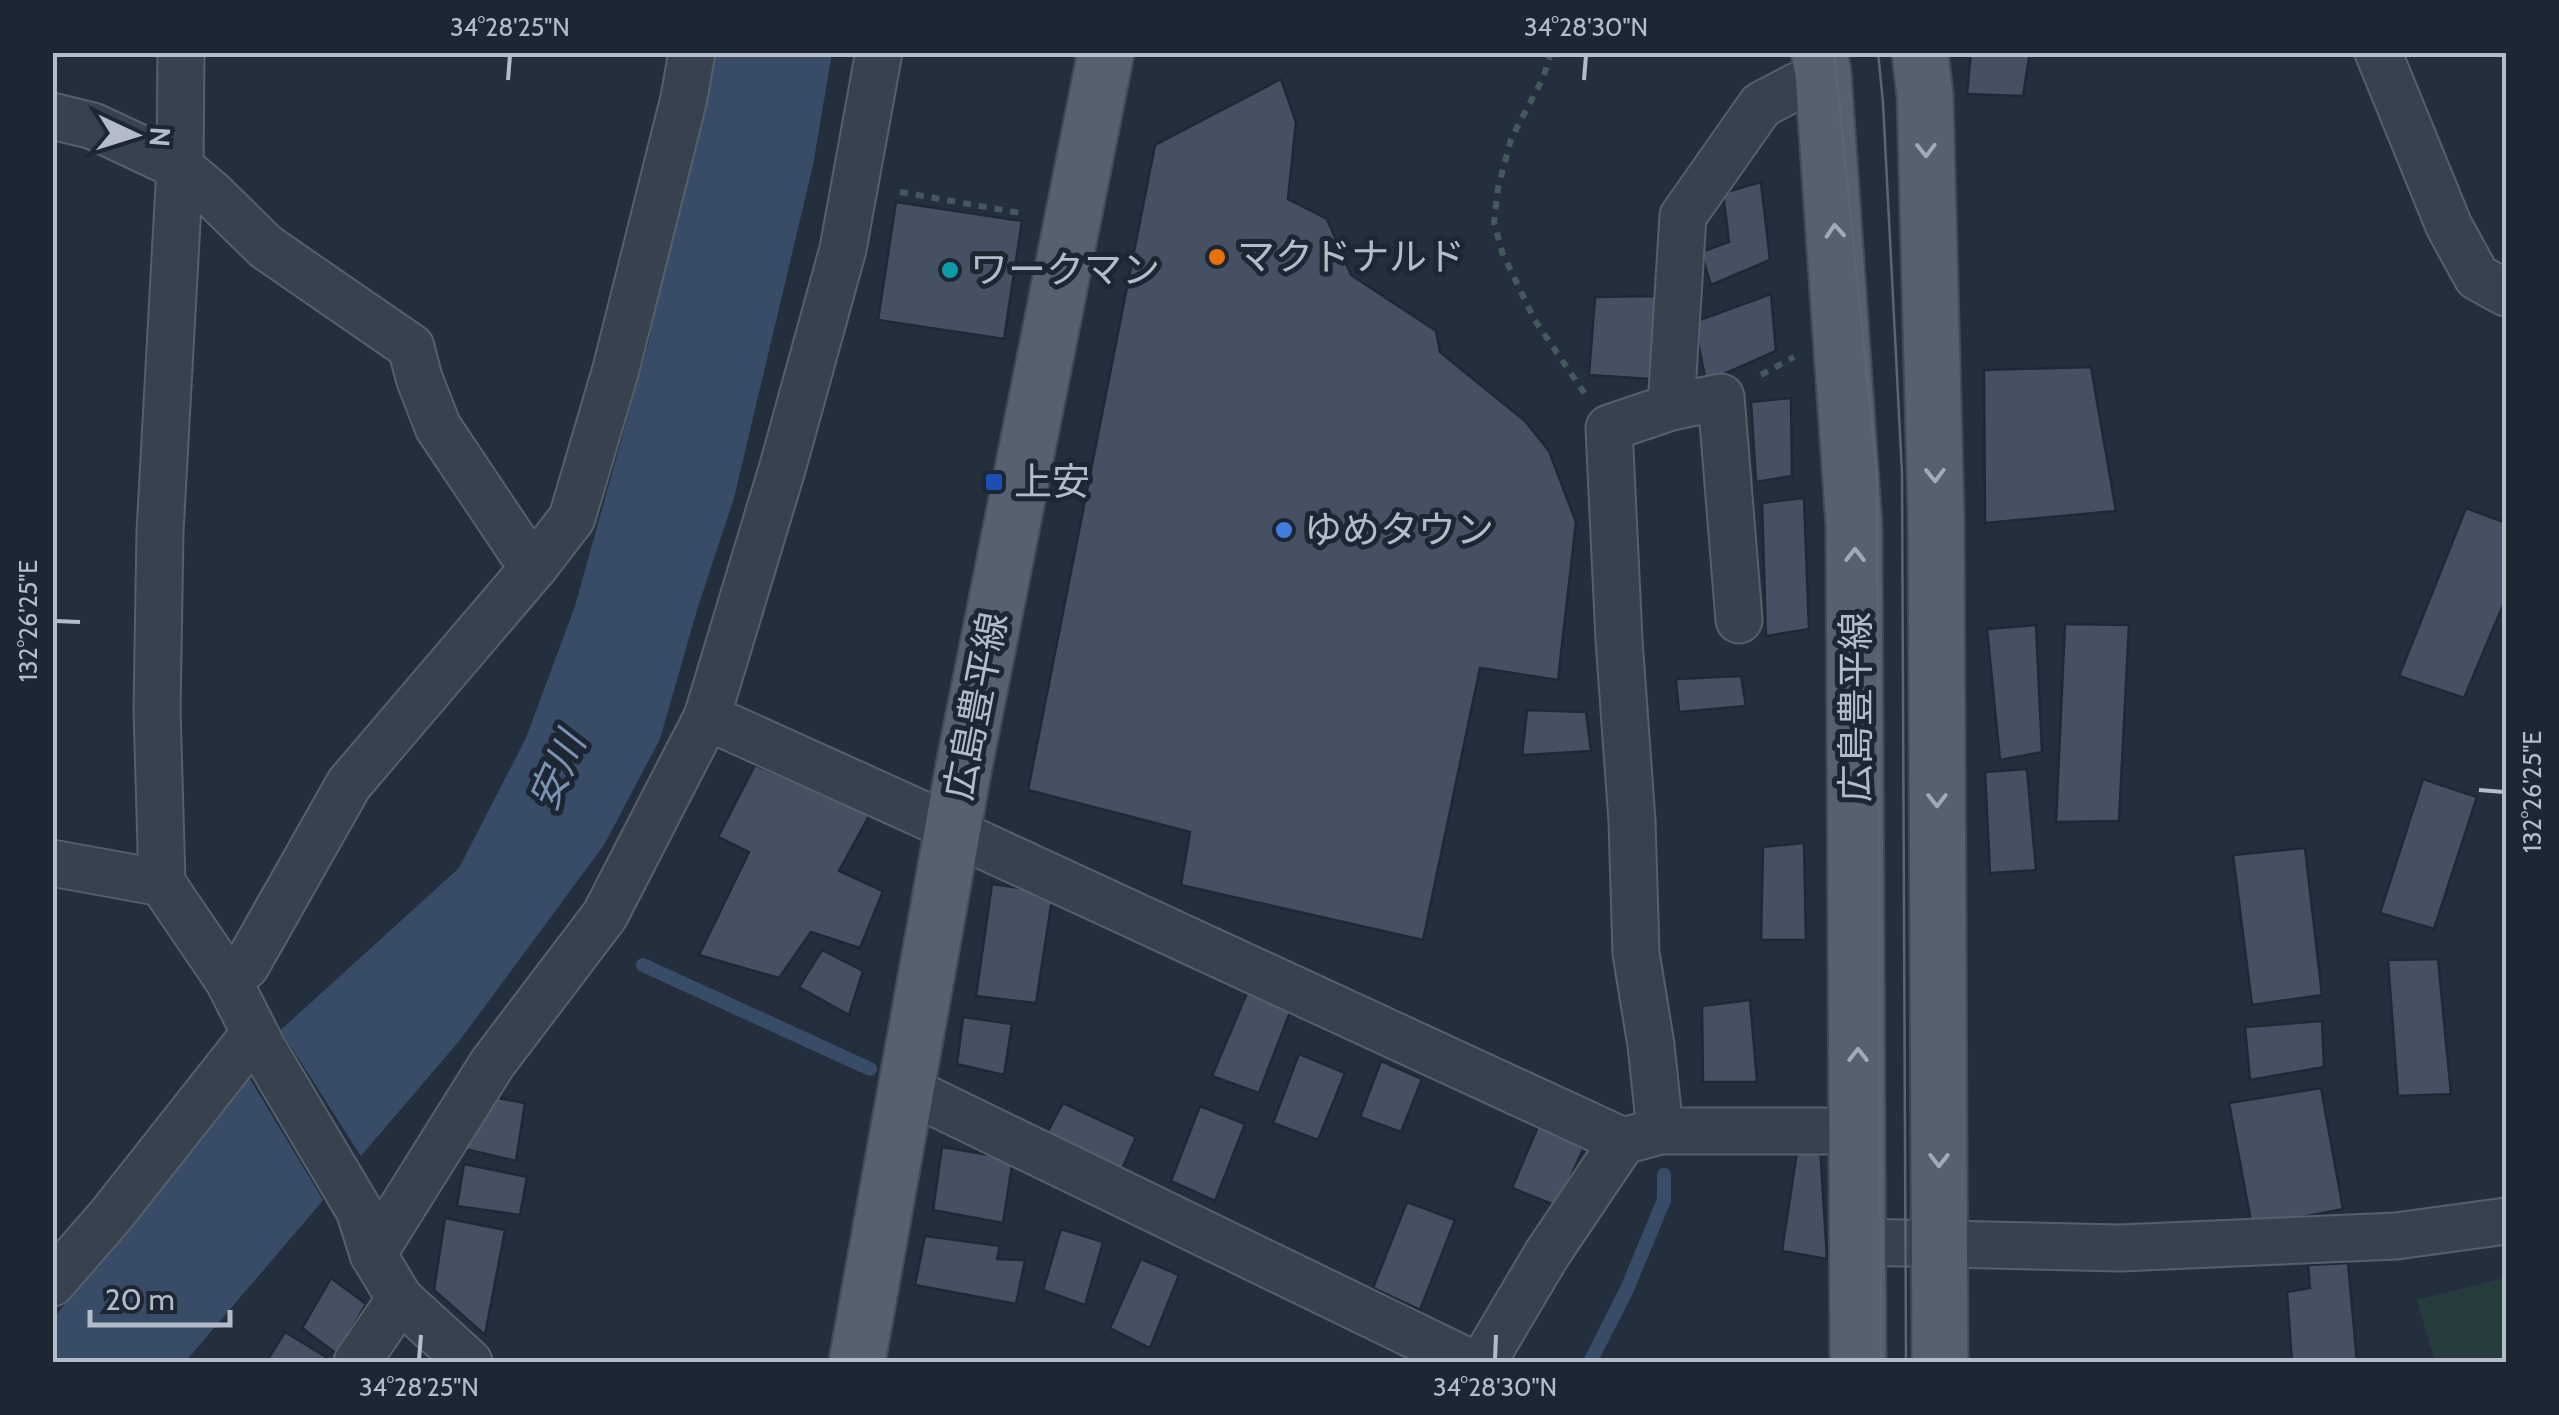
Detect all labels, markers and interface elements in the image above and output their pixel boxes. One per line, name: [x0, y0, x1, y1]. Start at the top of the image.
text: 34°28'25"N: [450, 12, 570, 42]
text: 34°28'30"N: [1524, 12, 1648, 42]
north arrow: [85, 85, 185, 185]
text: N: [142, 126, 178, 148]
one-way arrow: [1916, 142, 1937, 158]
one-way arrow: [1825, 222, 1846, 238]
place label: マクドナルド: [1237, 233, 1465, 280]
place label: ワークマン: [970, 246, 1160, 293]
marker: マクドナルド: [1206, 246, 1228, 268]
marker: ワークマン: [939, 259, 961, 281]
place label: 上安: [1014, 458, 1090, 505]
one-way arrow: [1924, 467, 1945, 483]
marker: 上安: [983, 471, 1005, 493]
place label: ゆめタウン: [1304, 506, 1494, 553]
marker: ゆめタウン: [1273, 519, 1295, 541]
one-way arrow: [1844, 547, 1865, 563]
text: 132°26'25"E: [13, 560, 43, 682]
street label: 広島豊平線: [934, 608, 1017, 804]
street label: 広島豊平線: [1832, 612, 1879, 802]
water label: 安川: [518, 721, 597, 817]
text: 132°26'25"E: [2517, 731, 2547, 853]
one-way arrow: [1926, 792, 1948, 808]
one-way arrow: [1847, 1047, 1869, 1062]
one-way arrow: [1928, 1152, 1950, 1168]
scale bar: [90, 1265, 230, 1327]
text: 20 m: [105, 1281, 175, 1318]
text: 34°28'25"N: [359, 1372, 479, 1402]
text: 34°28'30"N: [1433, 1372, 1557, 1402]

